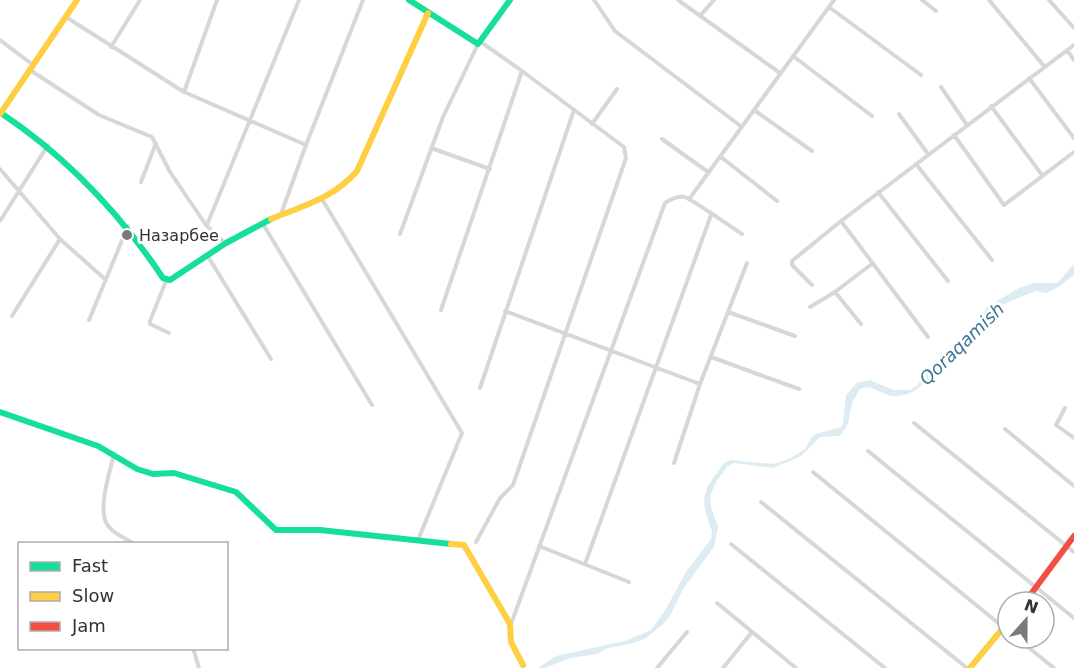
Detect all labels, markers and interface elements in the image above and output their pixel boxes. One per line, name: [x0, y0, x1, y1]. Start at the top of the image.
place label: Назарбее: [139, 226, 219, 245]
marker: Назарбее: [120, 228, 134, 242]
water label: Qoraqamish: [915, 298, 1008, 389]
legend: [18, 542, 228, 650]
text: Fast: [72, 555, 108, 576]
text: Slow: [72, 585, 114, 606]
north arrow: [996, 590, 1056, 650]
text: N: [1022, 595, 1041, 618]
text: Jam: [71, 615, 106, 636]

